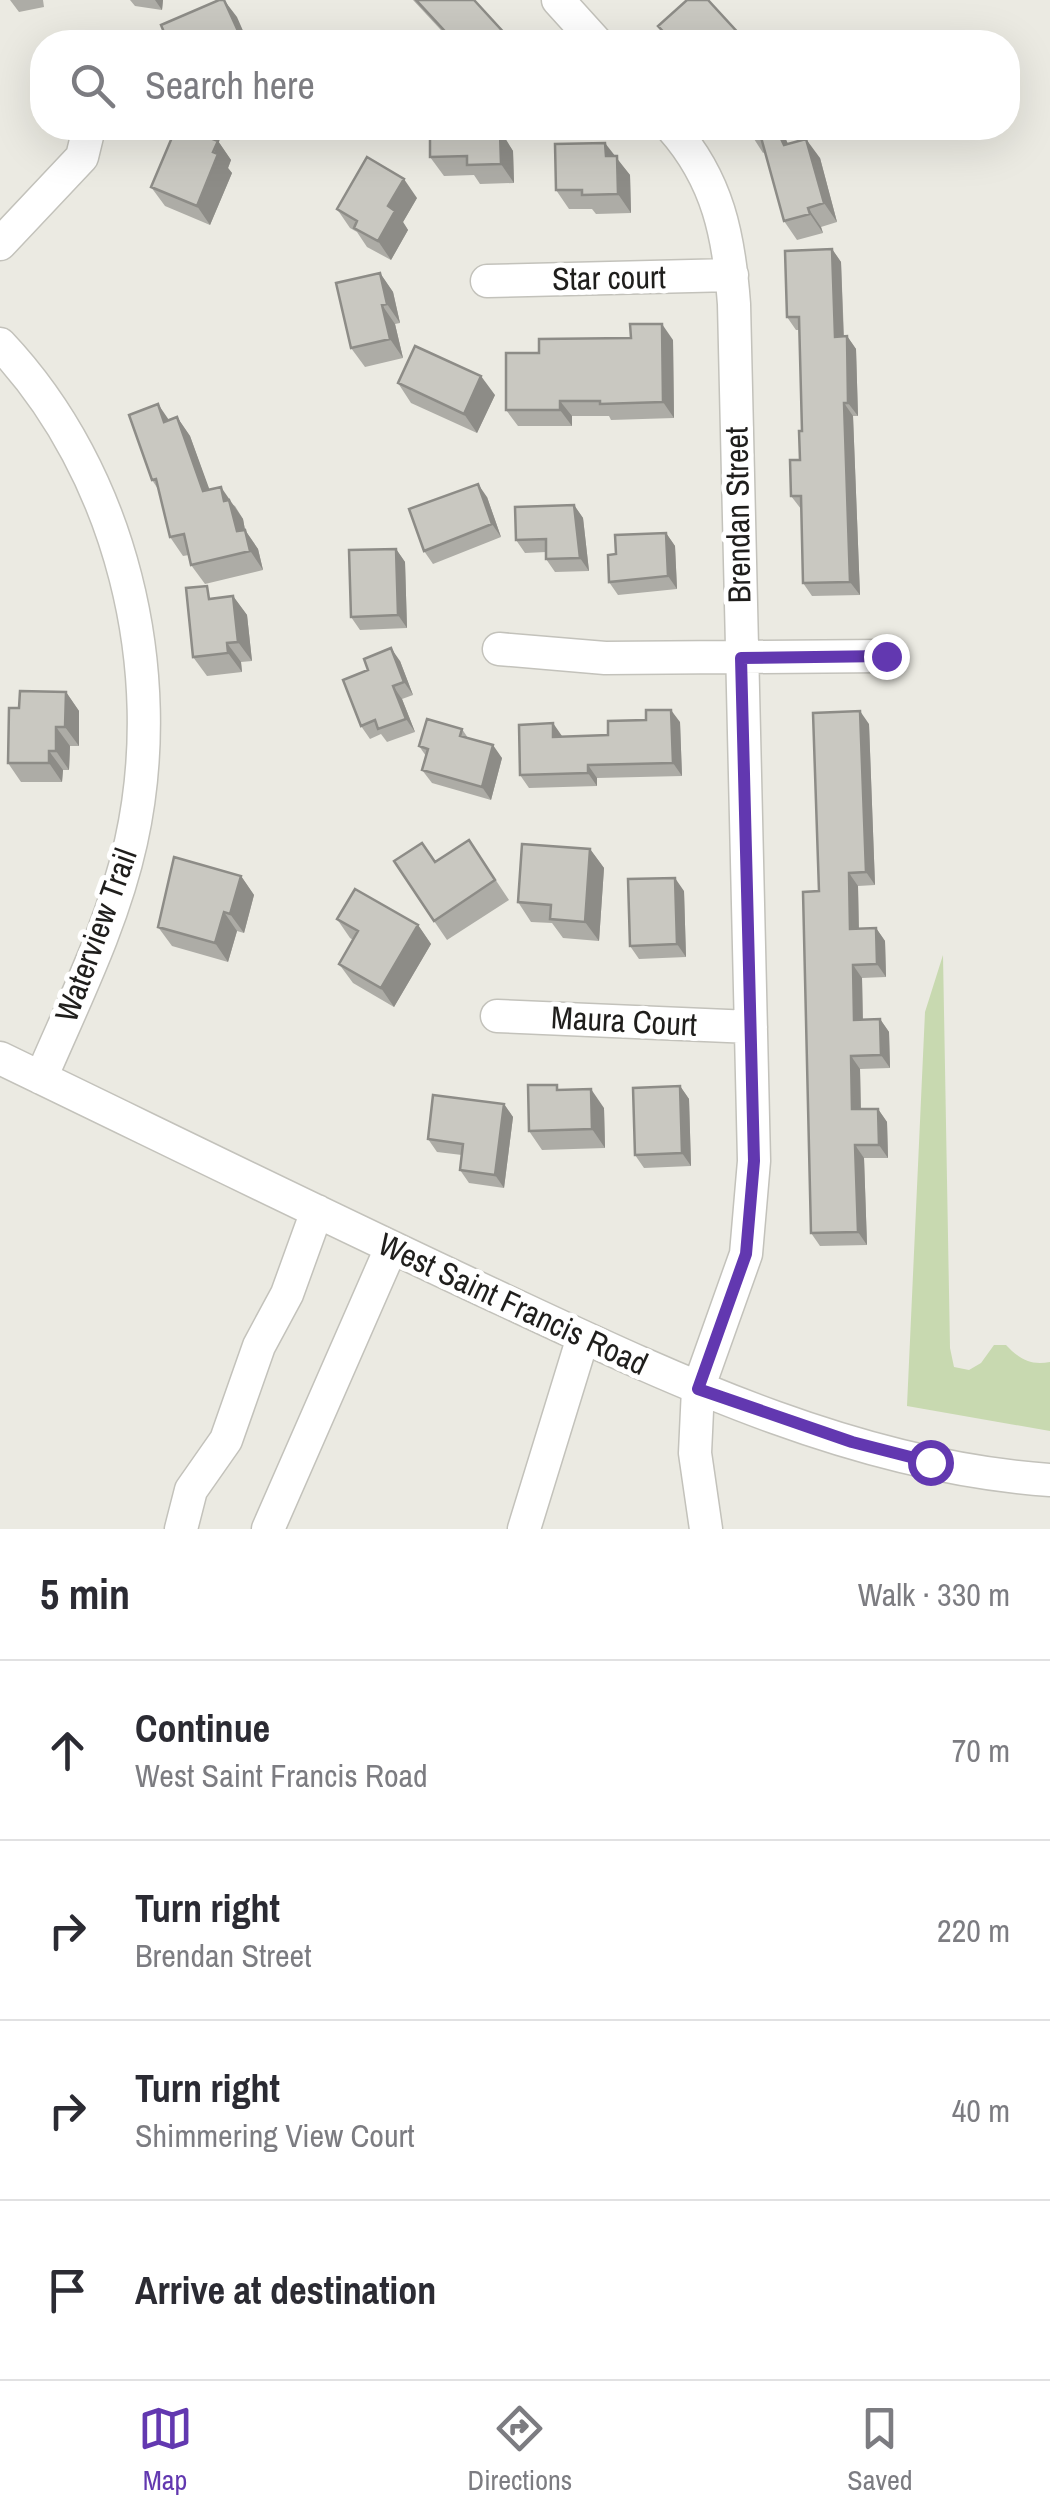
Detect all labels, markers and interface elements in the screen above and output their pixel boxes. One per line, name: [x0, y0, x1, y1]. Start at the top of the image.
search box: [30, 30, 1020, 140]
icon: search: [65, 58, 120, 113]
text: Search here: [145, 60, 315, 111]
street label: Star court: [552, 255, 666, 300]
street label: Brendan Street: [714, 426, 761, 604]
route end: [864, 634, 910, 680]
street label: Waterview Trail: [44, 842, 147, 1027]
street label: Maura Court: [550, 995, 698, 1046]
street label: West Saint Francis Road: [371, 1222, 655, 1385]
route start: [908, 1440, 954, 1486]
text: 5 min: [40, 1566, 130, 1622]
text: Walk · 330 m: [858, 1573, 1010, 1616]
text: Continue: [135, 1703, 270, 1754]
icon: ahead: [40, 1723, 95, 1778]
text: 70 m: [952, 1729, 1010, 1772]
text: West Saint Francis Road: [135, 1754, 428, 1797]
text: Turn right: [135, 1883, 280, 1934]
icon: right: [40, 1903, 95, 1958]
text: 220 m: [937, 1909, 1010, 1952]
text: Brendan Street: [135, 1934, 312, 1977]
text: Turn right: [135, 2063, 280, 2114]
icon: right: [40, 2083, 95, 2138]
text: 40 m: [952, 2089, 1010, 2132]
text: Shimmering View Court: [135, 2114, 415, 2157]
icon: arrive: [40, 2263, 95, 2318]
text: Arrive at destination: [135, 2265, 436, 2316]
tab: Map: [138, 2401, 193, 2499]
tab: Directions: [468, 2401, 572, 2499]
tab: Saved: [847, 2401, 912, 2499]

